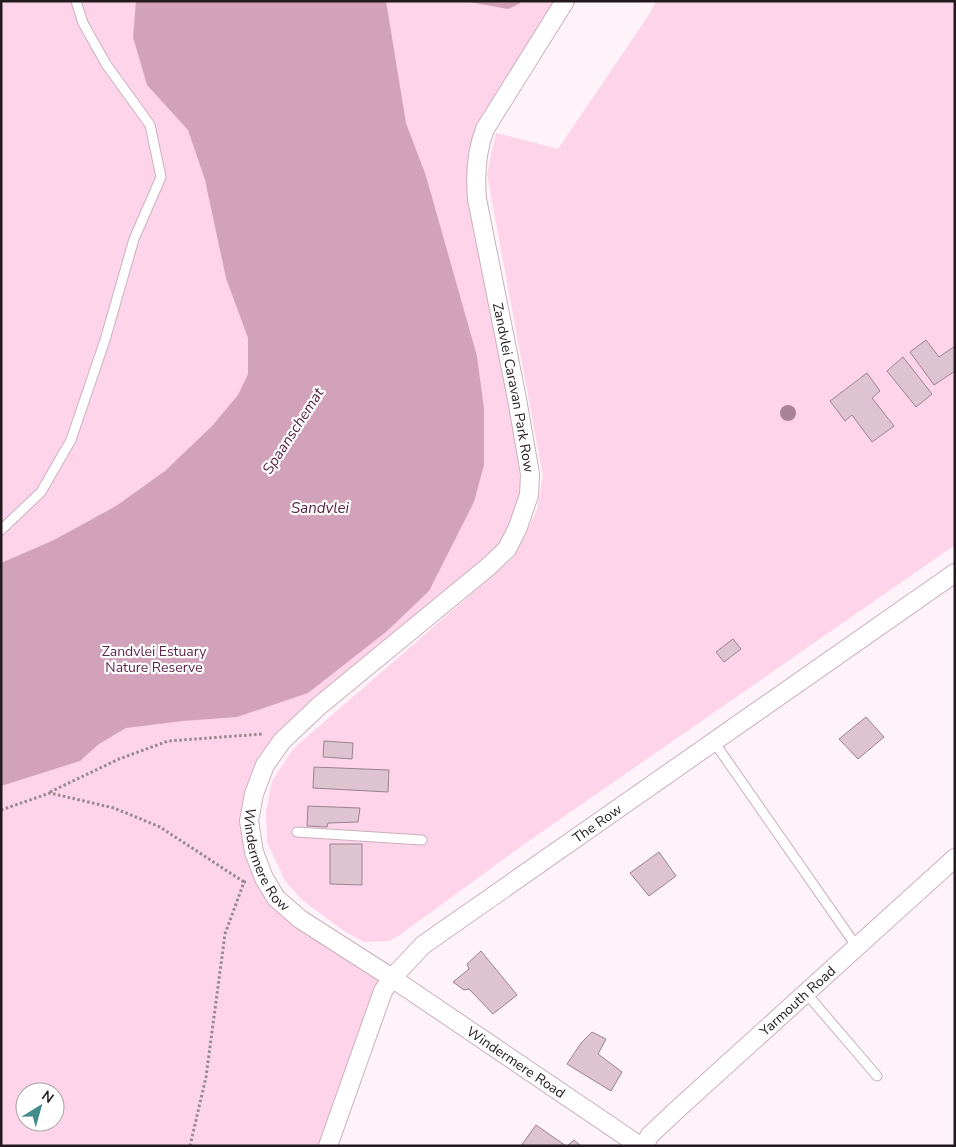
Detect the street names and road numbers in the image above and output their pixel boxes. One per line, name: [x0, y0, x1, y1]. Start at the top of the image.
street label: Zandvlei Caravan Park Row: [488, 301, 539, 474]
street label: The Row: [569, 800, 626, 848]
street label: Windermere Row: [239, 806, 294, 916]
street label: Yarmouth Road: [755, 962, 840, 1041]
street label: Windermere Road: [463, 1022, 569, 1103]

